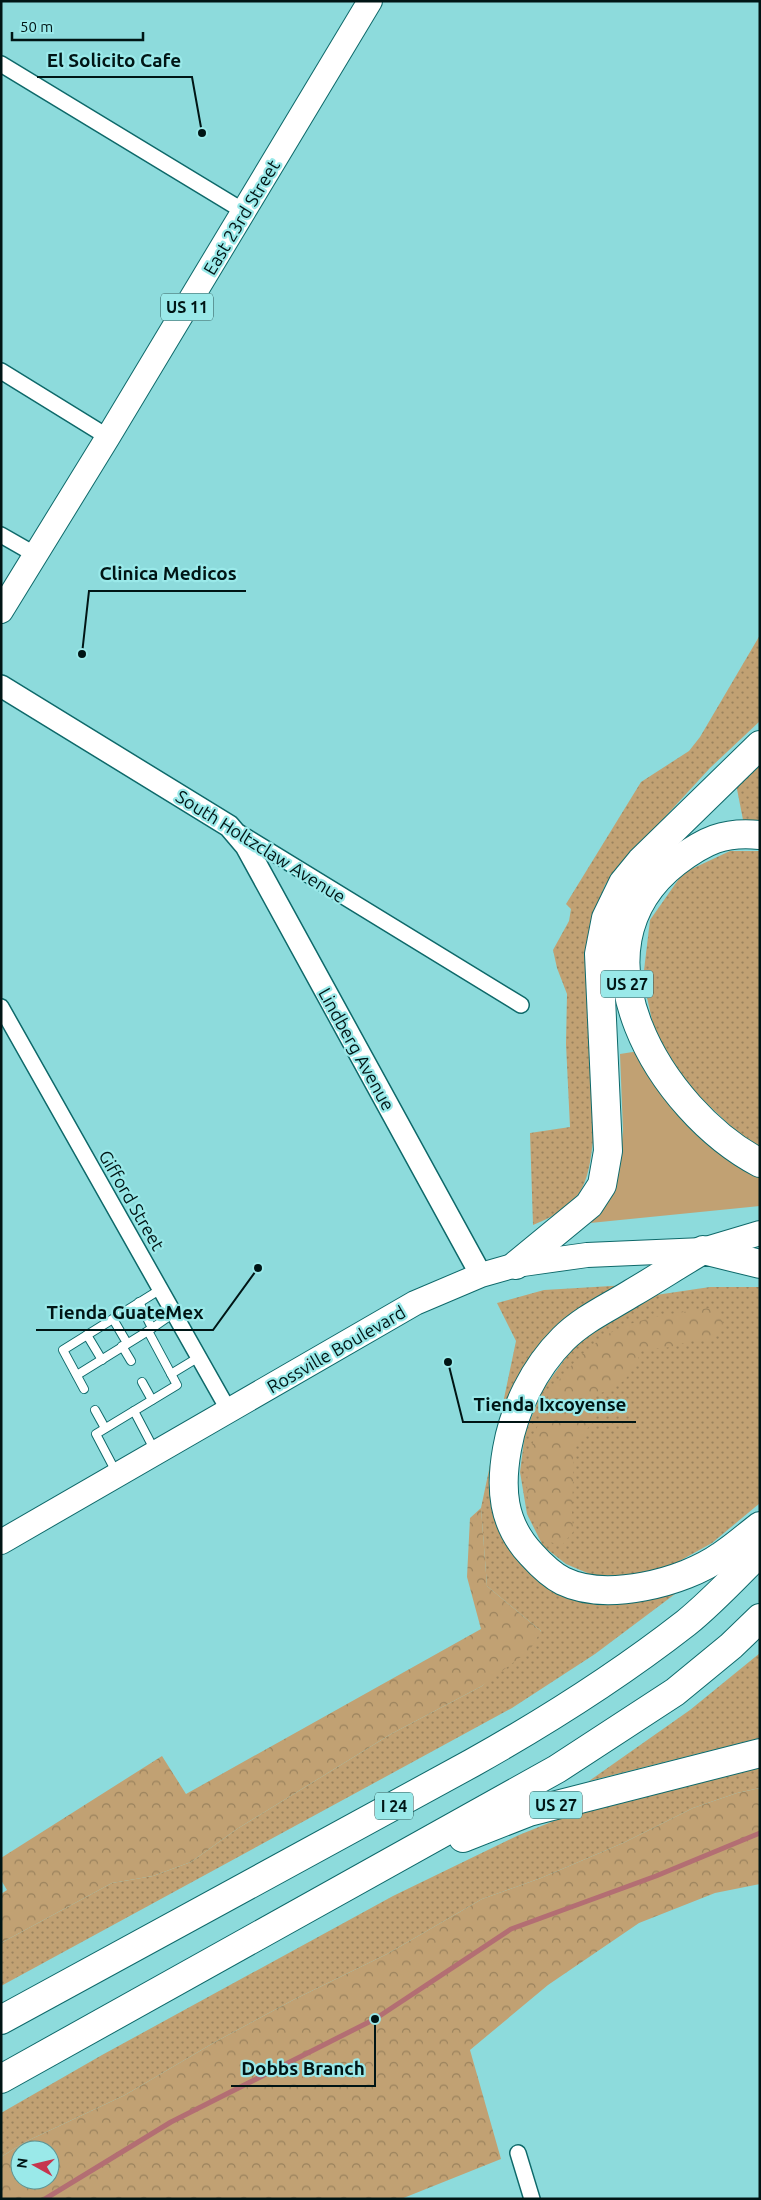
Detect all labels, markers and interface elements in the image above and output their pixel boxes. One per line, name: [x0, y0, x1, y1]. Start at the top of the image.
scale bar: [12, 10, 144, 42]
text: 50 m: [20, 18, 53, 35]
callout: El Solicito Cafe: [37, 43, 192, 77]
text: El Solicito Cafe: [47, 49, 181, 71]
street label: East 23rd Street: [199, 156, 283, 278]
road number: US 11: [161, 294, 213, 320]
callout: Clinica Medicos: [89, 557, 246, 591]
text: Clinica Medicos: [99, 562, 237, 584]
street label: South Holtzclaw Avenue: [173, 786, 349, 906]
road number: US 27: [601, 971, 653, 998]
street label: Lindberg Avenue: [315, 984, 399, 1114]
street label: Gifford Street: [95, 1146, 169, 1254]
callout: Tienda GuateMex: [36, 1296, 213, 1330]
text: Tienda GuateMex: [46, 1301, 204, 1323]
street label: Rossville Boulevard: [263, 1301, 409, 1397]
callout: Tienda Ixcoyense: [463, 1388, 636, 1422]
text: Tienda Ixcoyense: [473, 1393, 627, 1415]
road number: I 24: [375, 1792, 413, 1820]
road number: US 27: [530, 1792, 582, 1818]
callout: Dobbs Branch: [231, 2052, 375, 2086]
text: Dobbs Branch: [241, 2057, 365, 2079]
north arrow: [10, 2140, 60, 2190]
text: N: [13, 2157, 31, 2169]

